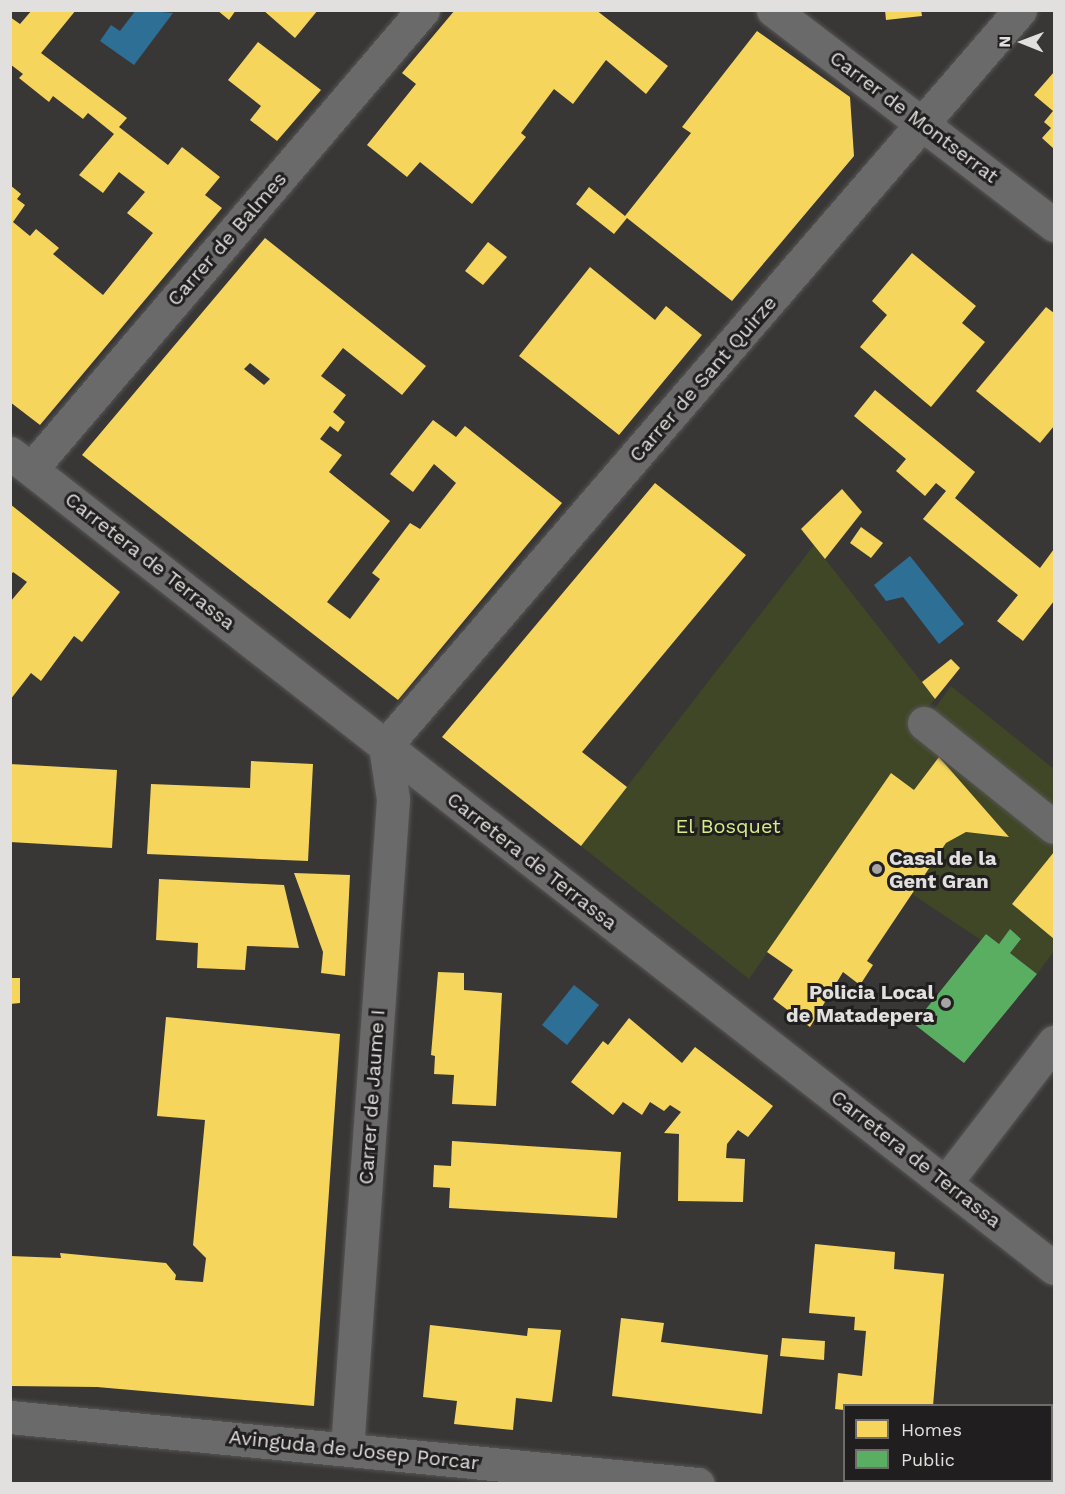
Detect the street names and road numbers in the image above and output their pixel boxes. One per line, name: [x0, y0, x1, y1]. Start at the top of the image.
street label: Carrer de Montserrat: [825, 46, 1003, 188]
street label: Carrer de Balmes: [162, 167, 292, 311]
street label: Carrer de Sant Quirze: [624, 291, 782, 467]
street label: Carretera de Terrassa: [60, 487, 240, 635]
street label: Carretera de Terrassa: [442, 787, 622, 935]
street label: Carrer de Jaume I: [354, 1008, 390, 1186]
street label: Carretera de Terrassa: [826, 1085, 1006, 1233]
street label: Avinguda de Josep Porcar: [227, 1425, 481, 1475]

